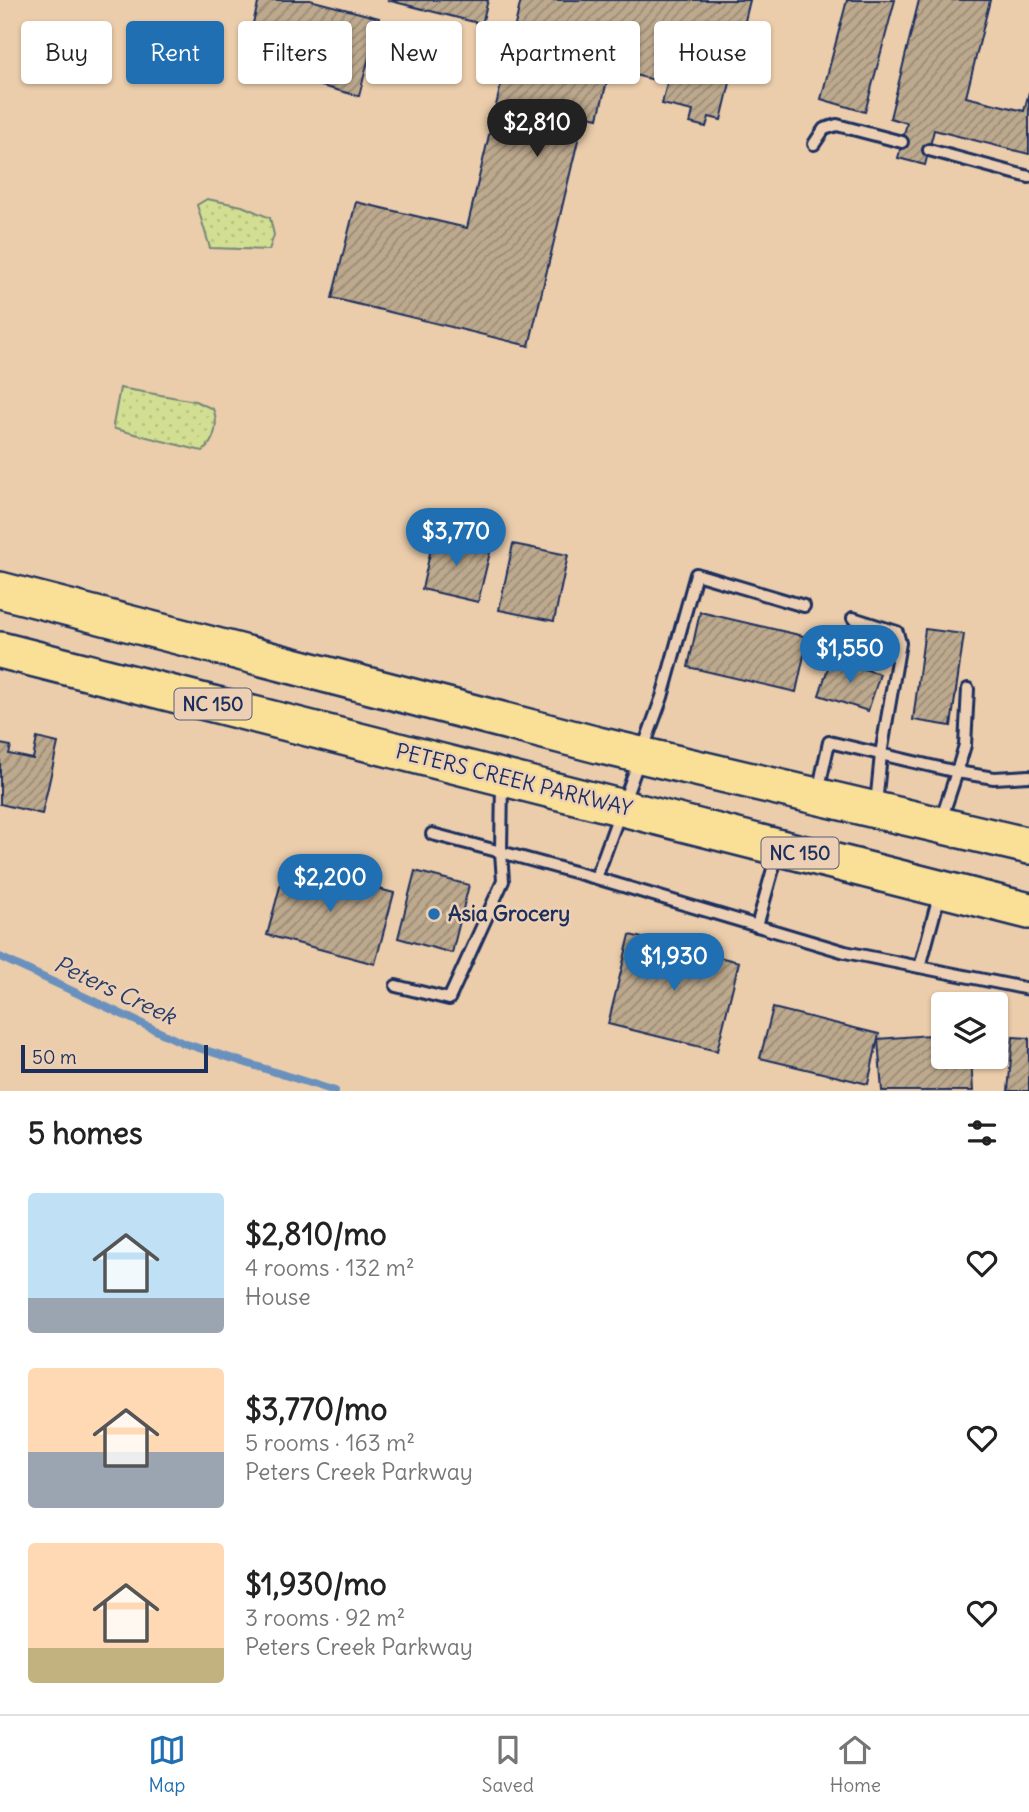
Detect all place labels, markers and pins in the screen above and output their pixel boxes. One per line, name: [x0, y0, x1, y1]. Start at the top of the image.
pin: $2,810: [480, 100, 594, 159]
pin: $3,770: [399, 508, 513, 568]
pin: $1,550: [793, 626, 907, 685]
pin: $2,200: [273, 855, 387, 914]
place label: Asia Grocery: [448, 900, 570, 927]
marker: Asia Grocery: [426, 906, 442, 922]
pin: $1,930: [617, 934, 731, 993]

